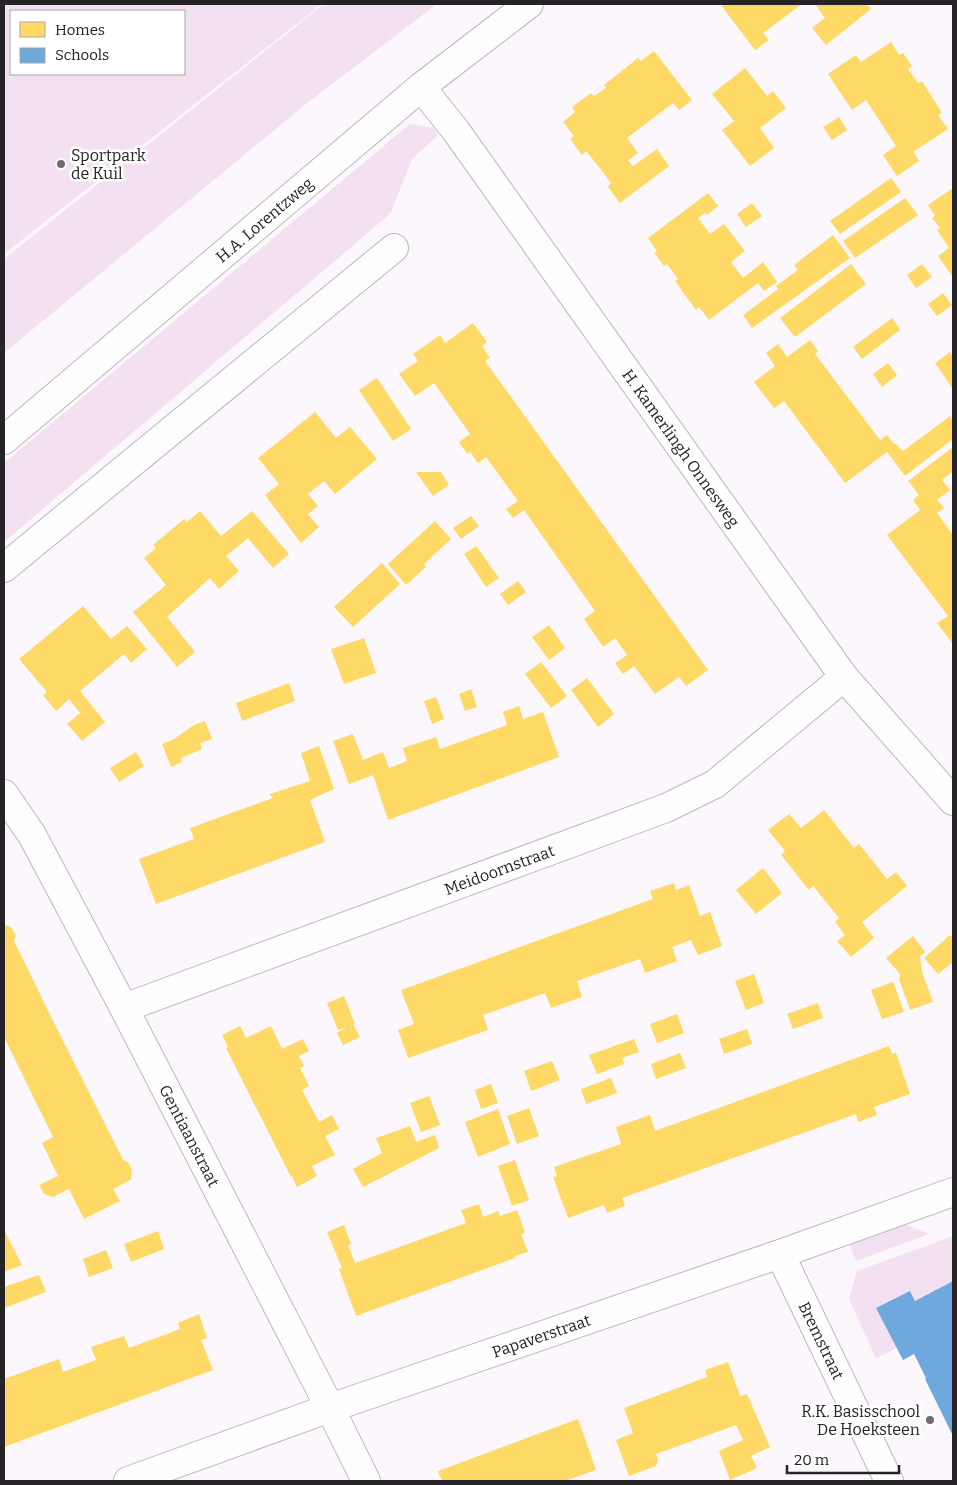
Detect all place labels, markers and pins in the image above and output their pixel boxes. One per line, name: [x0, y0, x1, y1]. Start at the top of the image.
place label: Sportpark de Kuil: [71, 146, 146, 183]
marker: Sportpark de Kuil: [55, 158, 67, 170]
place label: R.K. Basisschool De Hoeksteen: [801, 1402, 920, 1439]
marker: R.K. Basisschool De Hoeksteen: [924, 1414, 936, 1426]

